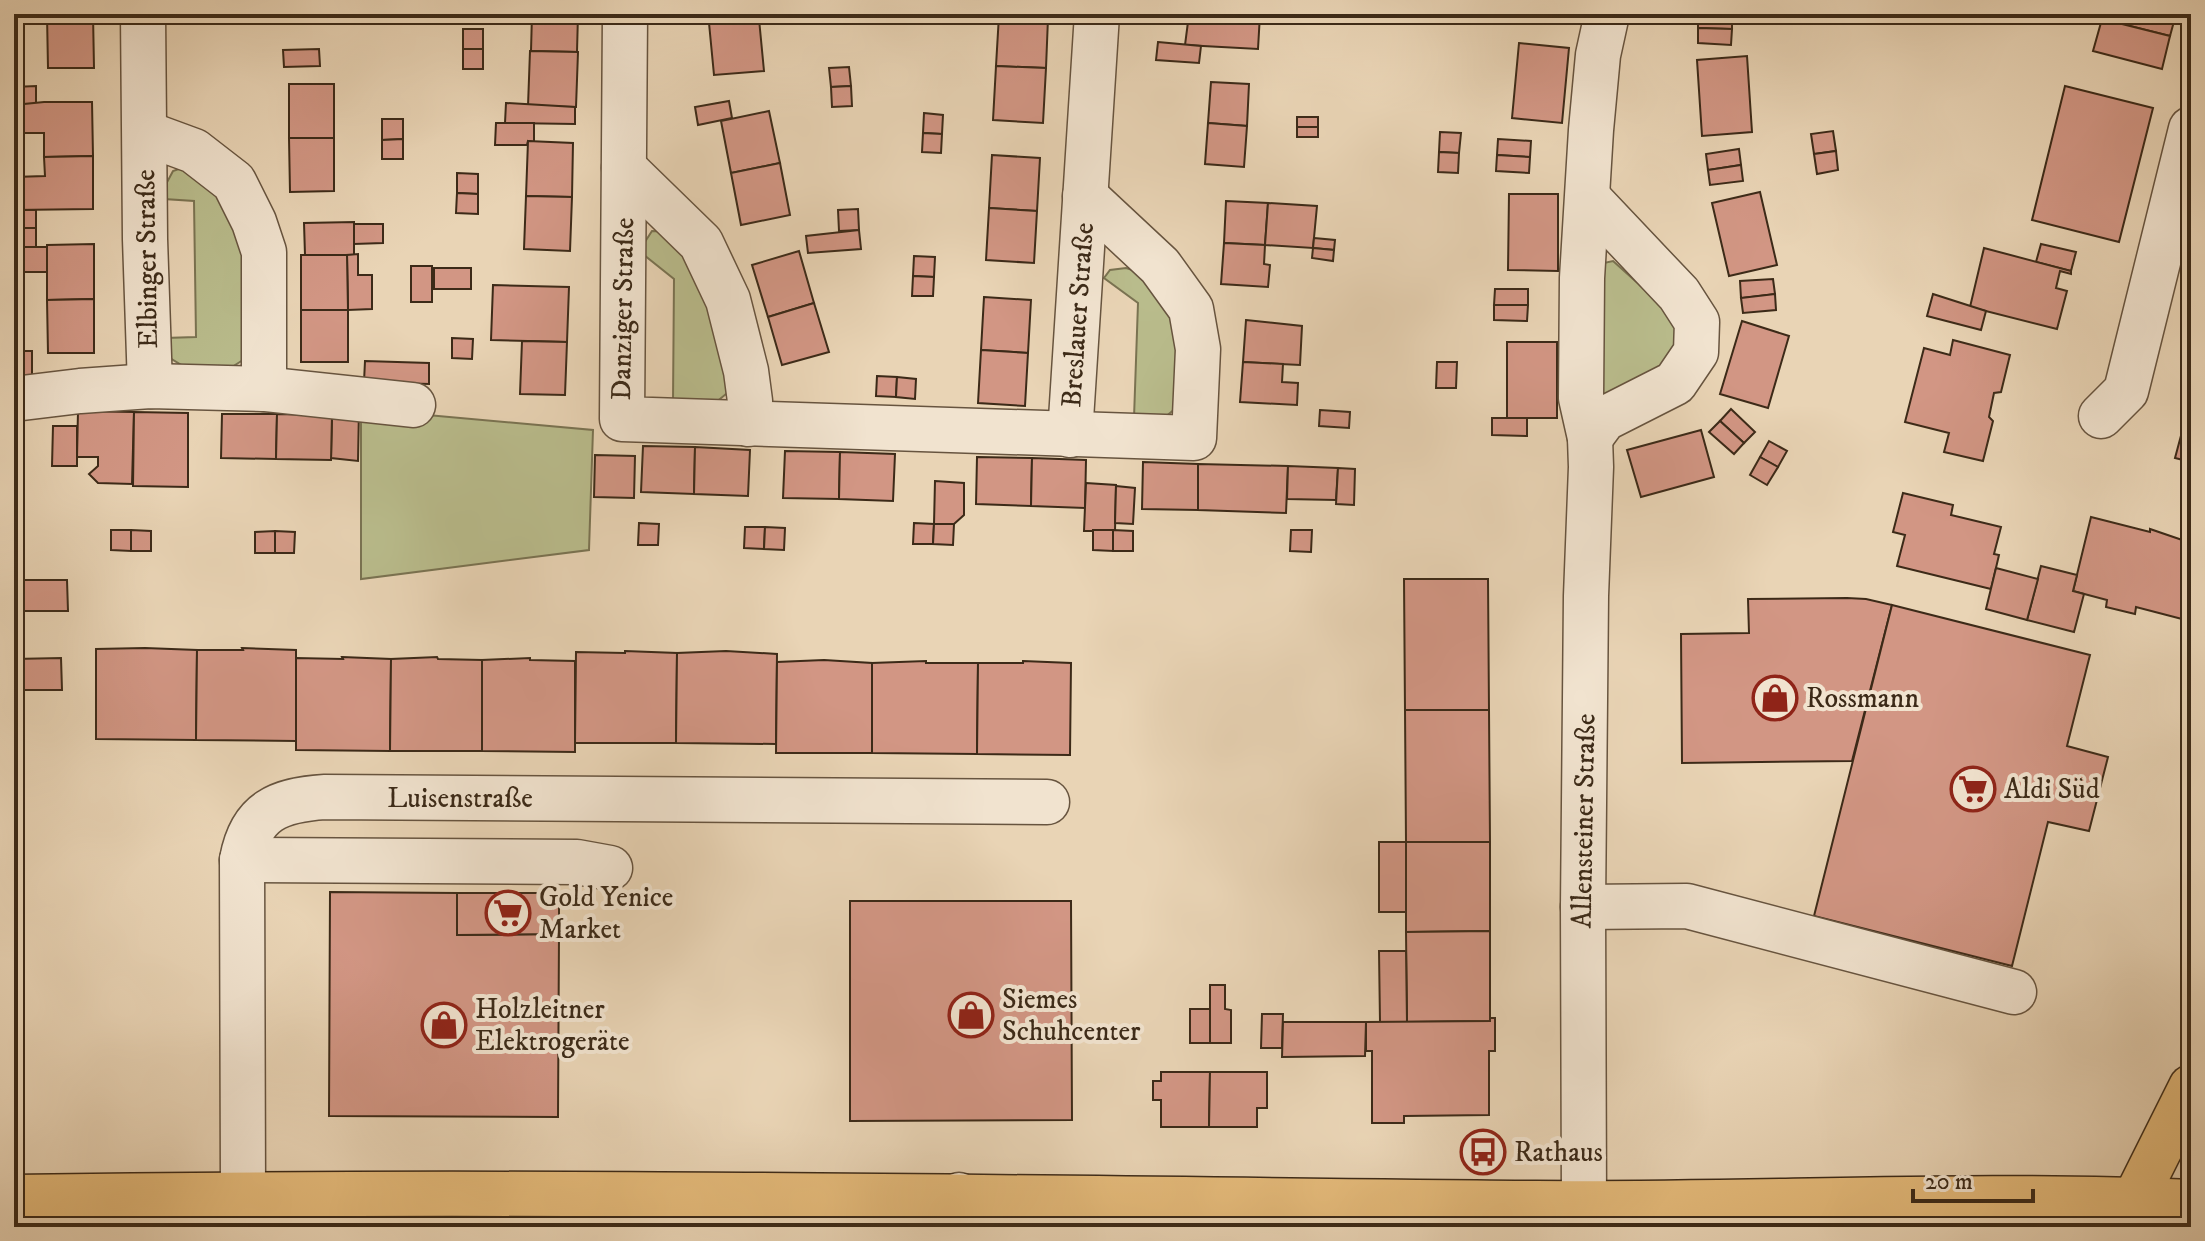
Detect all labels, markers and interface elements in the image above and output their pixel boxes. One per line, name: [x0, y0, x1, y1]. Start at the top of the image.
street label: Elbinger Straße: [128, 169, 166, 349]
street label: Danziger Straße: [604, 217, 642, 401]
street label: Breslauer Straße: [1054, 221, 1102, 409]
shop icon: Rossmann: [1751, 674, 1799, 722]
place label: Rossmann: [1806, 681, 1919, 716]
street label: Allensteiner Straße: [1565, 713, 1603, 929]
supermarket icon: Aldi Süd: [1949, 765, 1997, 813]
place label: Aldi Süd: [2004, 772, 2100, 807]
street label: Luisenstraße: [387, 781, 533, 816]
place label: Gold Yenice Market: [539, 880, 673, 947]
supermarket icon: Gold Yenice Market: [484, 889, 532, 937]
place label: Siemes Schuhcenter: [1002, 982, 1141, 1049]
shop icon: Siemes Schuhcenter: [947, 991, 995, 1039]
place label: Holzleitner Elektrogeräte: [475, 992, 630, 1059]
shop icon: Holzleitner Elektrogeräte: [420, 1001, 468, 1049]
bus stop icon: Rathaus: [1459, 1128, 1507, 1176]
place label: Rathaus: [1514, 1135, 1603, 1170]
scale bar: [1913, 1153, 2033, 1203]
text: 20 m: [1925, 1167, 1973, 1197]

